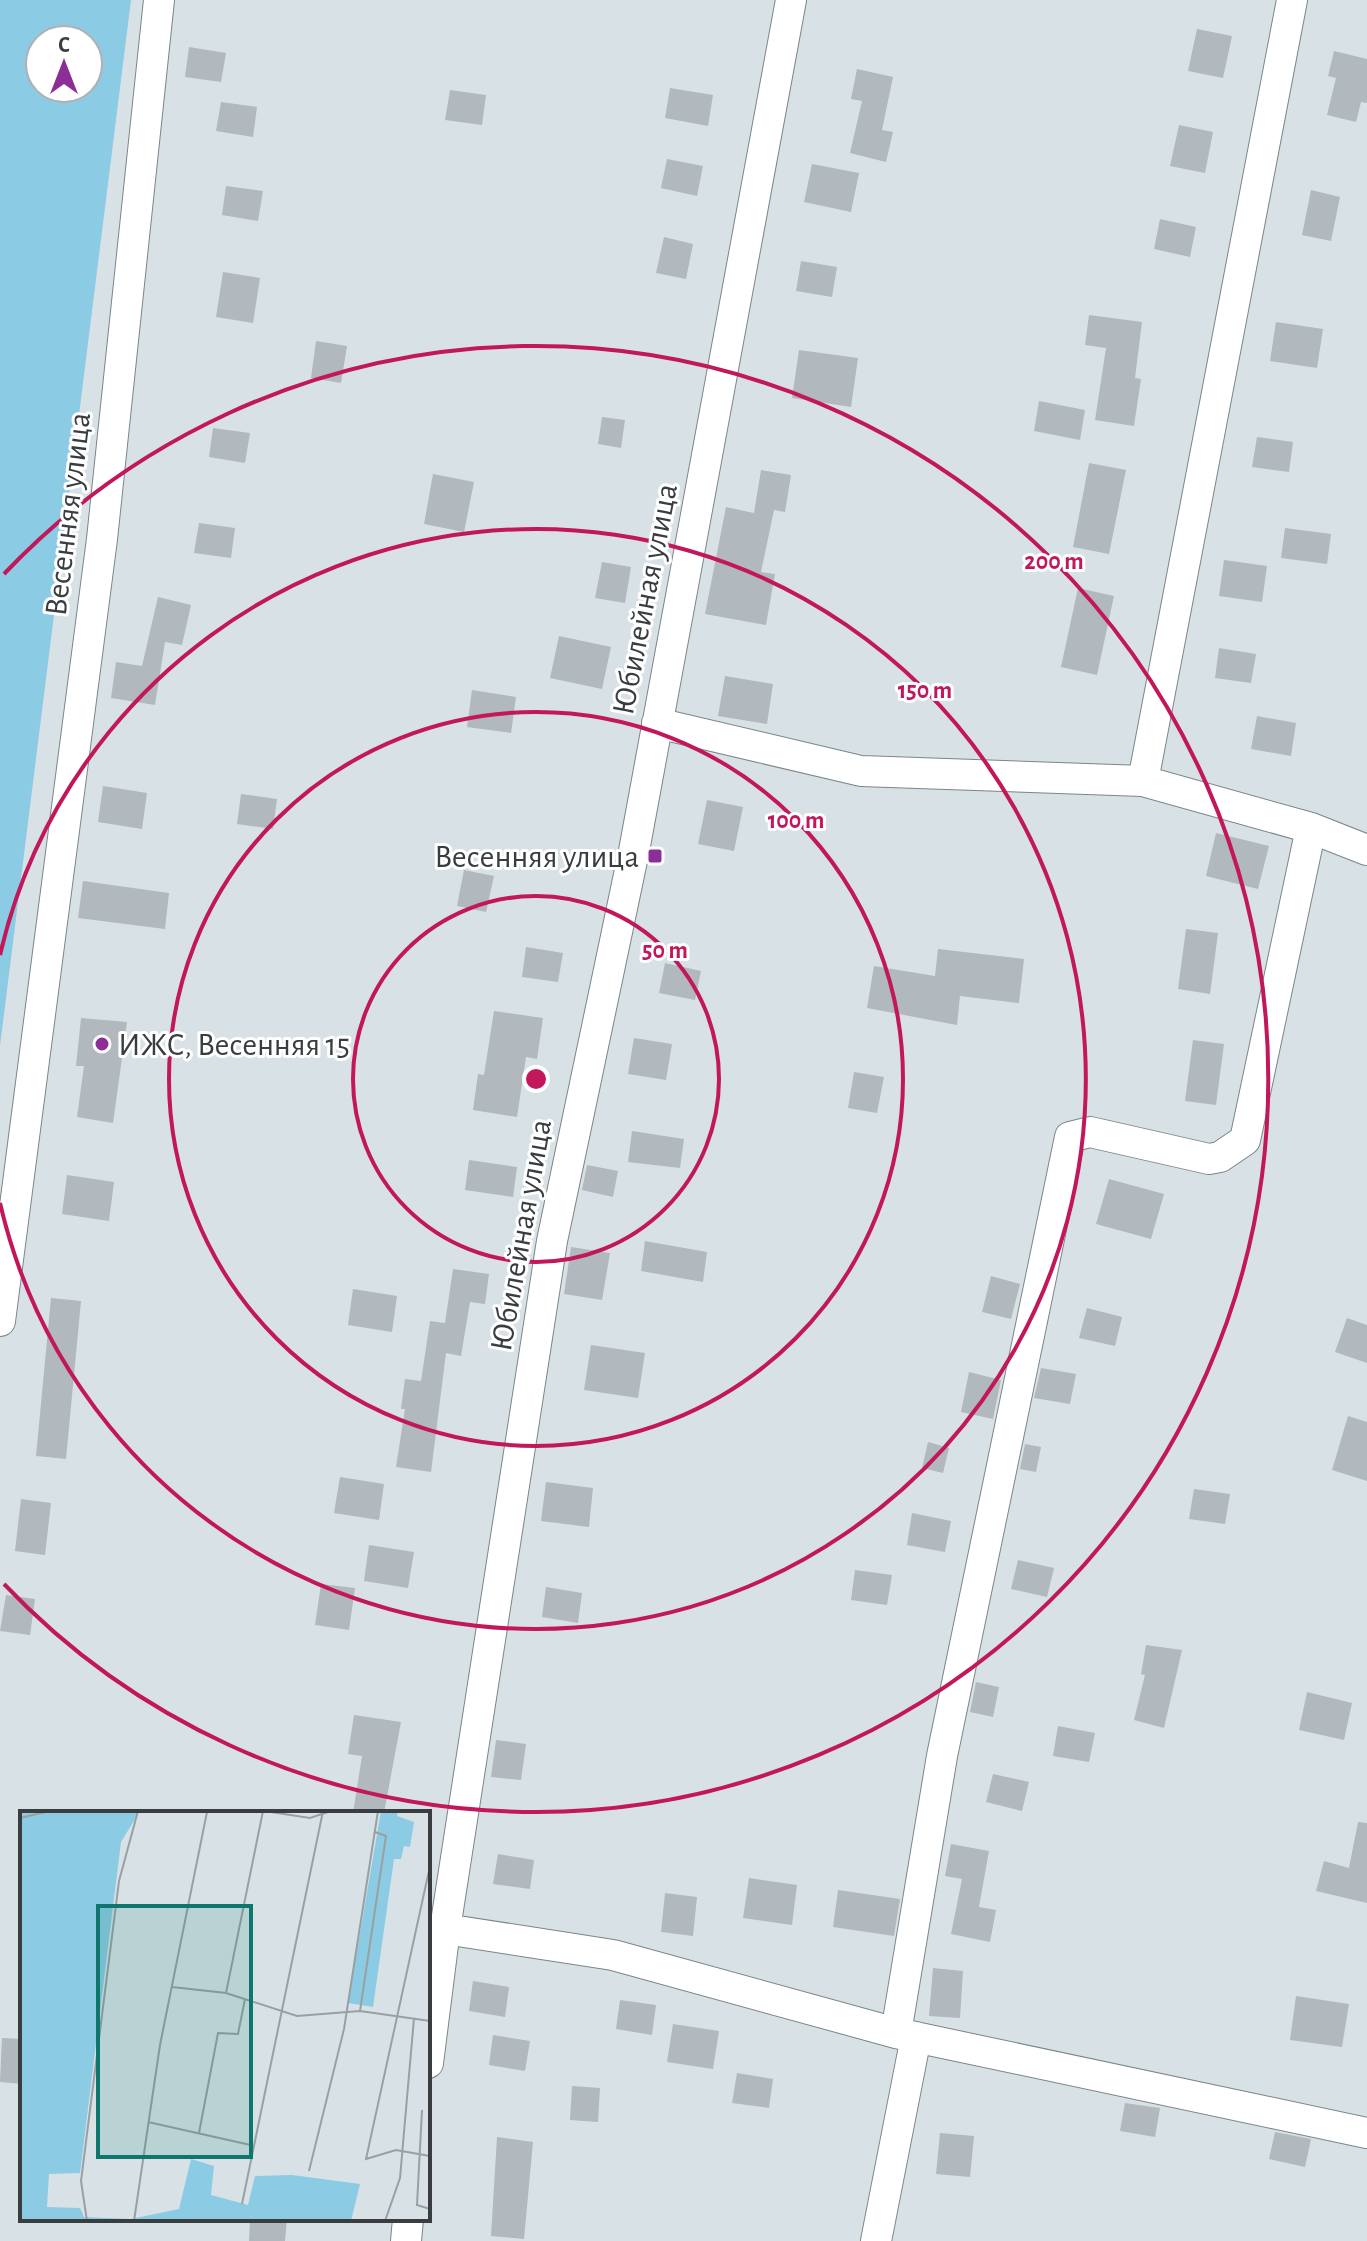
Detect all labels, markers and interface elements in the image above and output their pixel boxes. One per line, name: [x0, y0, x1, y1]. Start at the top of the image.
north arrow: [24, 24, 104, 104]
text: С: [58, 34, 70, 56]
street label: Весенняя улица: [40, 411, 96, 618]
street label: Юбилейная улица: [607, 481, 683, 718]
text: 200 m: [1024, 550, 1084, 574]
text: 150 m: [898, 679, 952, 703]
text: 100 m: [768, 809, 824, 833]
place label: Весенняя улица: [434, 841, 639, 873]
marker: Весенняя улица: [646, 847, 664, 865]
text: 50 m: [642, 939, 688, 963]
place label: ИЖС, Весенняя 15: [118, 1029, 350, 1061]
marker: ИЖС, Весенняя 15: [93, 1035, 111, 1053]
centre of rings: [522, 1065, 550, 1093]
street label: Юбилейная улица: [485, 1117, 557, 1354]
inset map: [20, 1811, 430, 2221]

